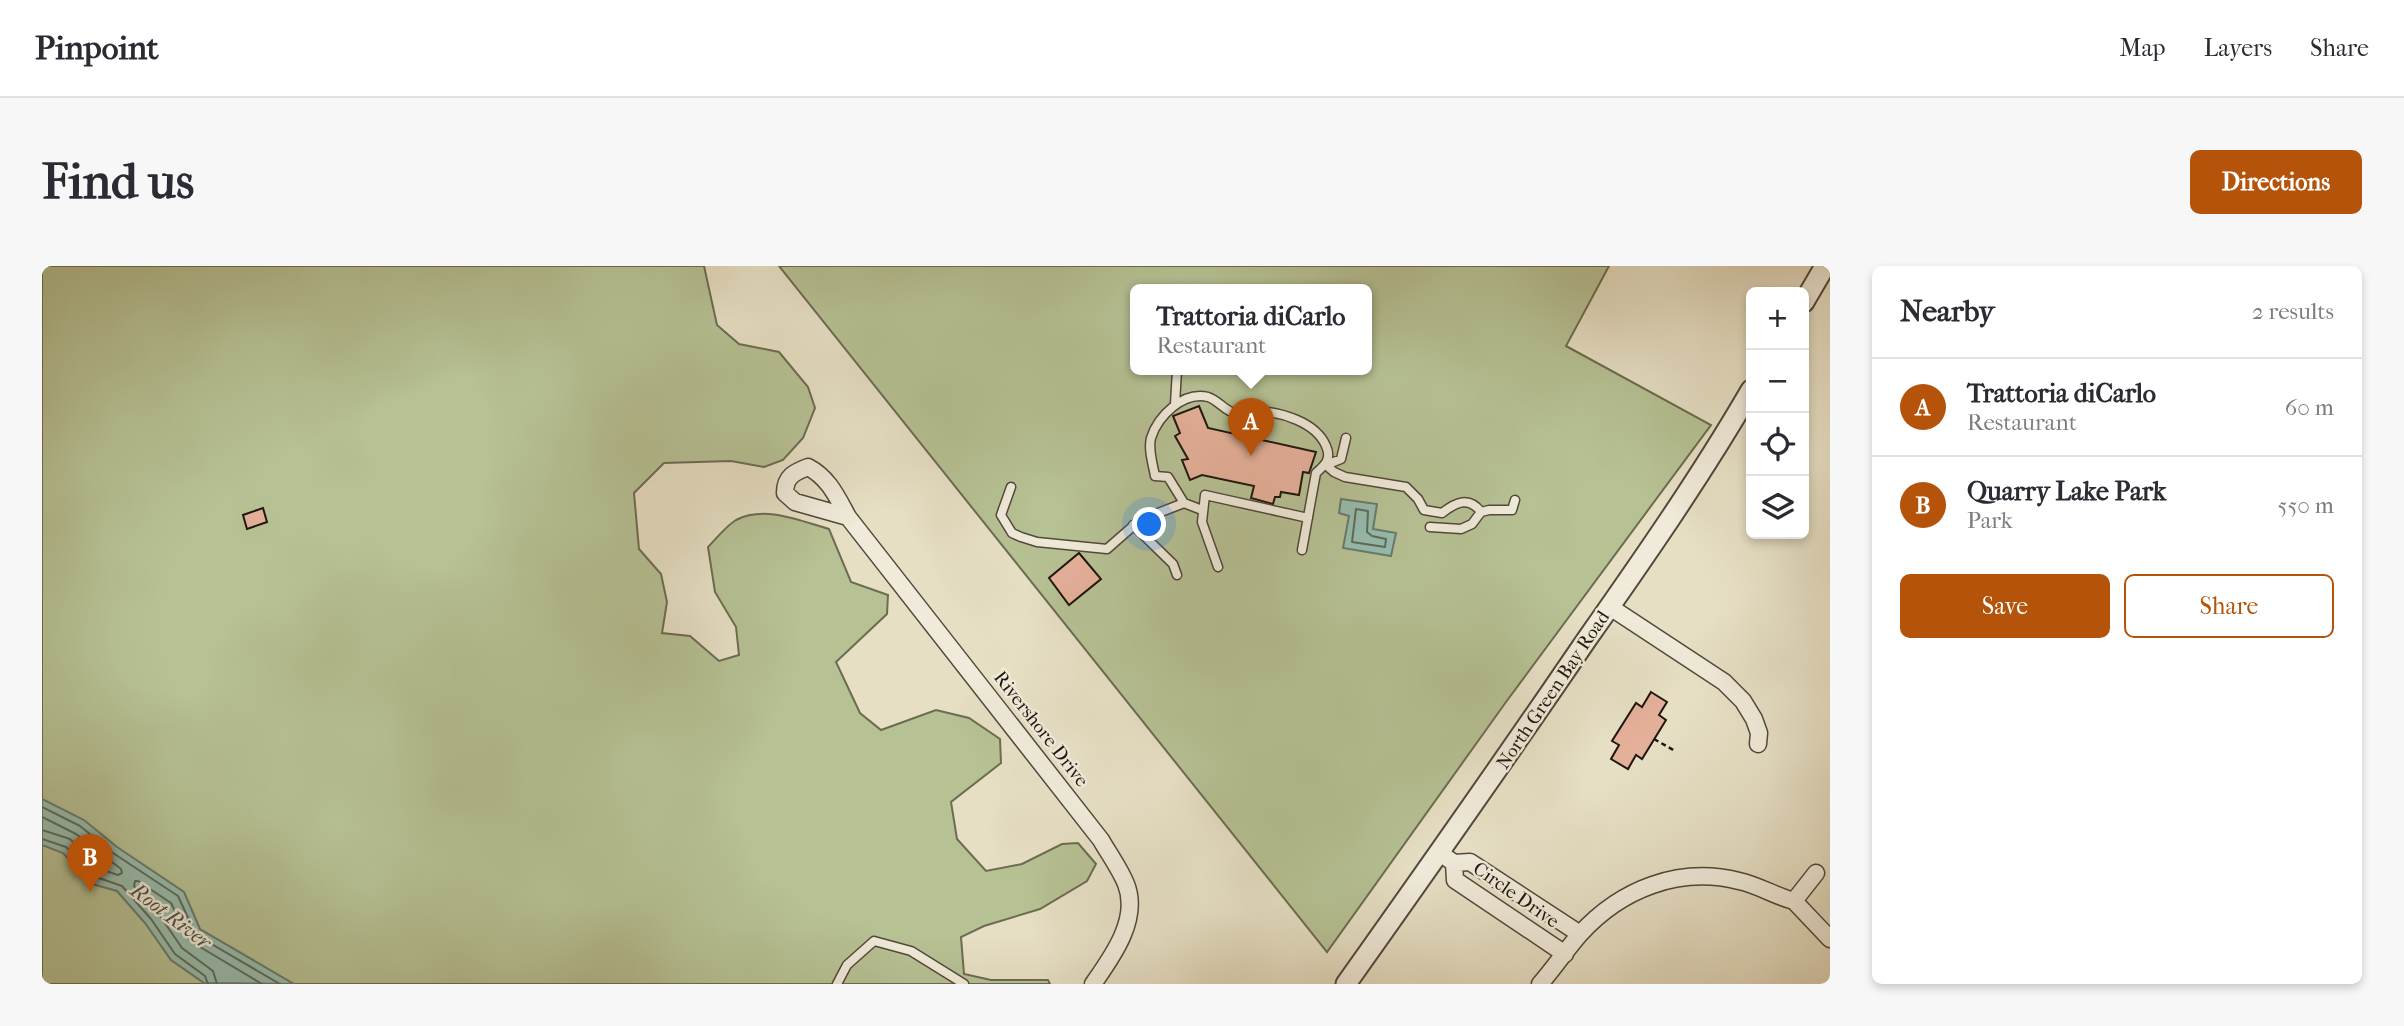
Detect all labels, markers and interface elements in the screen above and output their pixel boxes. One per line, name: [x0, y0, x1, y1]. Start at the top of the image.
text: Pinpoint: [35, 29, 159, 68]
text: Map: [2120, 34, 2166, 62]
text: Layers: [2204, 34, 2272, 62]
text: Share: [2310, 34, 2369, 62]
button: Directions: [2190, 150, 2362, 214]
text: Find us: [42, 153, 194, 211]
popup: [1130, 284, 1372, 375]
map controls: [1746, 287, 1809, 539]
button: +: [1746, 287, 1809, 350]
text: Nearby: [1900, 294, 1995, 329]
text: 2 results: [2252, 298, 2334, 325]
text: Trattoria diCarlo: [1156, 301, 1346, 332]
text: Restaurant: [1156, 332, 1266, 359]
button: −: [1746, 350, 1809, 413]
text: Trattoria diCarlo: [1967, 378, 2156, 409]
text: A: [1916, 394, 1930, 421]
text: 60 m: [2285, 394, 2334, 421]
pin: A: [1228, 398, 1274, 456]
text: Restaurant: [1967, 409, 2077, 436]
button: locate: [1746, 413, 1809, 476]
button: layers: [1746, 476, 1809, 539]
text: Quarry Lake Park: [1967, 476, 2166, 507]
text: B: [1916, 492, 1930, 519]
text: 550 m: [2278, 492, 2334, 519]
your location: [1132, 507, 1166, 541]
text: Park: [1967, 507, 2013, 534]
button: Save: [1900, 574, 2110, 638]
button: Share: [2124, 574, 2334, 638]
street label: North Green Bay Road: [1492, 606, 1614, 773]
street label: Rivershore Drive: [989, 667, 1093, 791]
pin: B: [67, 834, 113, 892]
street label: Circle Drive: [1469, 857, 1563, 933]
water label: Root River: [125, 877, 217, 955]

